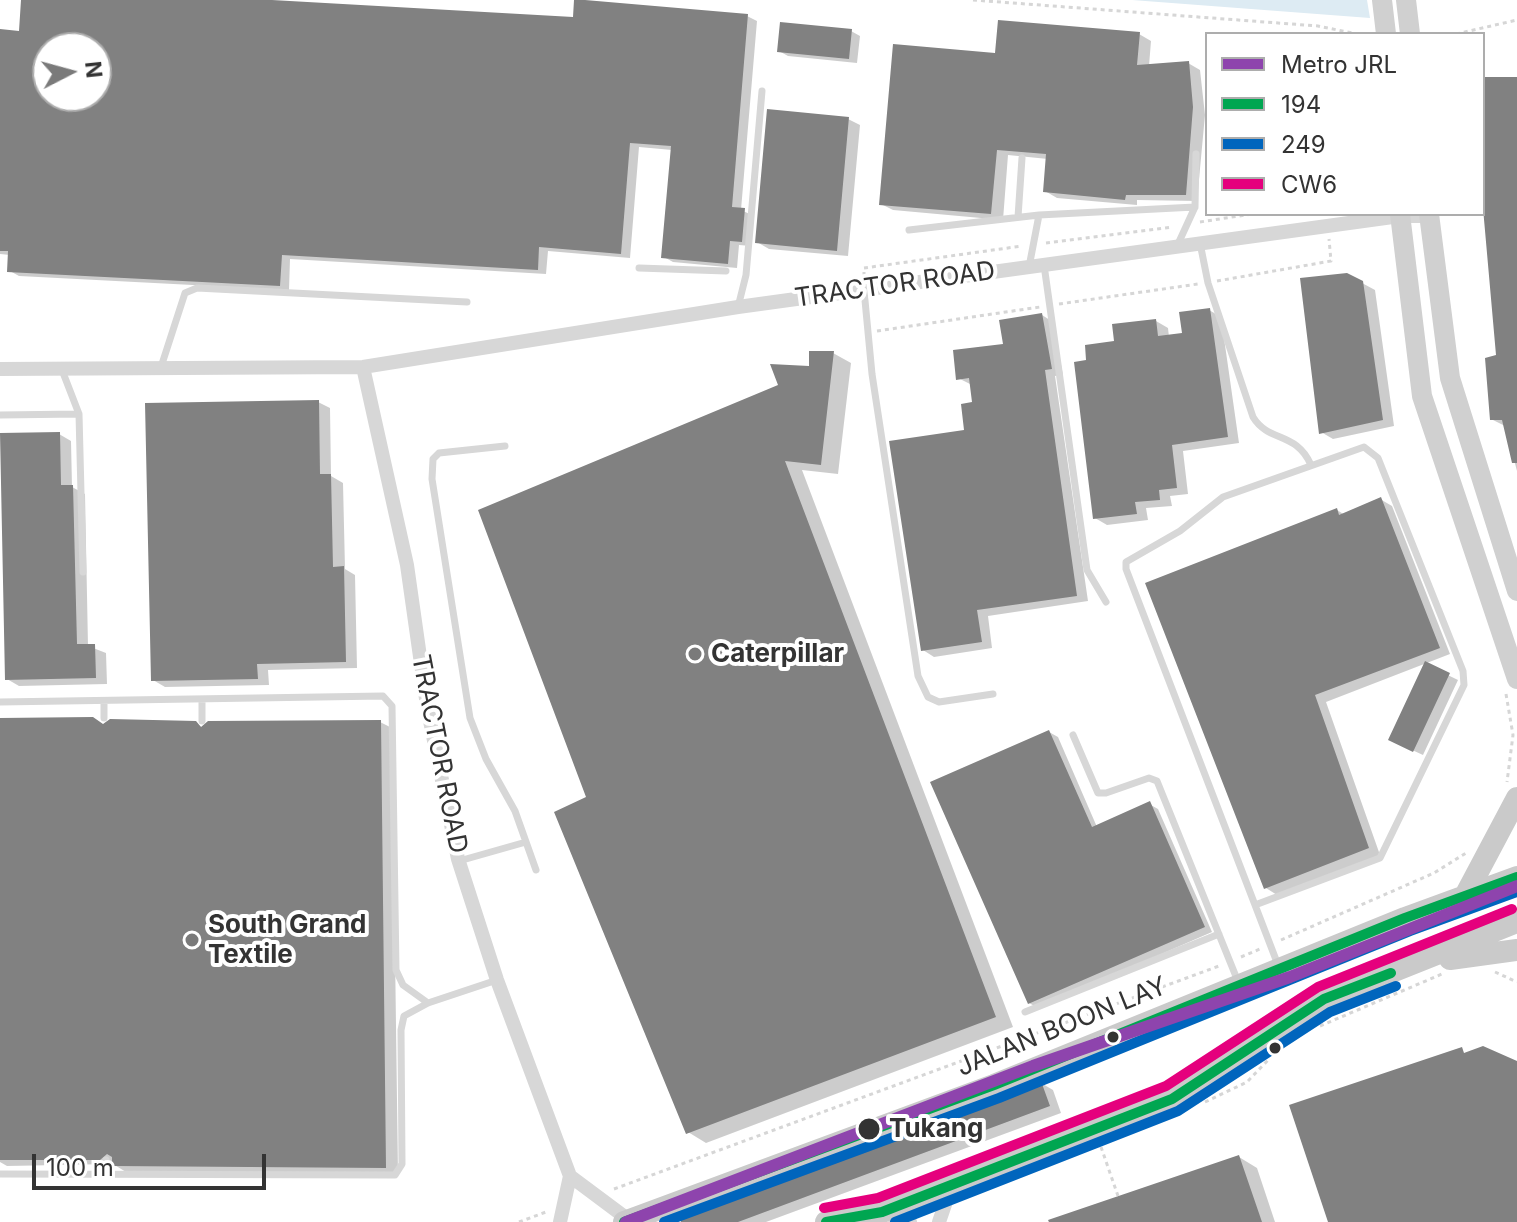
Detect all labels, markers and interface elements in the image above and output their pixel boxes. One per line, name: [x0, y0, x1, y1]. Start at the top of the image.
north arrow: [32, 32, 112, 112]
legend: [1205, 32, 1485, 216]
text: Metro JRL: [1281, 50, 1397, 79]
text: N: [80, 60, 108, 79]
text: 194: [1281, 90, 1321, 119]
text: 249: [1281, 130, 1326, 159]
text: CW6: [1281, 170, 1337, 199]
street label: TRACTOR ROAD: [793, 256, 997, 314]
place label: Caterpillar: [711, 638, 844, 670]
marker: Caterpillar: [686, 645, 704, 663]
street label: TRACTOR ROAD: [404, 652, 474, 856]
place label: South Grand Textile: [208, 909, 367, 970]
marker: South Grand Textile: [183, 931, 201, 949]
street label: JALAN BOON LAY: [952, 971, 1172, 1083]
unlabelled marker: [1105, 1029, 1121, 1045]
unlabelled marker: [1267, 1040, 1283, 1056]
place label: Tukang: [889, 1113, 983, 1145]
marker: Tukang: [856, 1116, 882, 1142]
scale bar: [36, 1138, 270, 1188]
text: 100 m: [46, 1153, 114, 1182]

